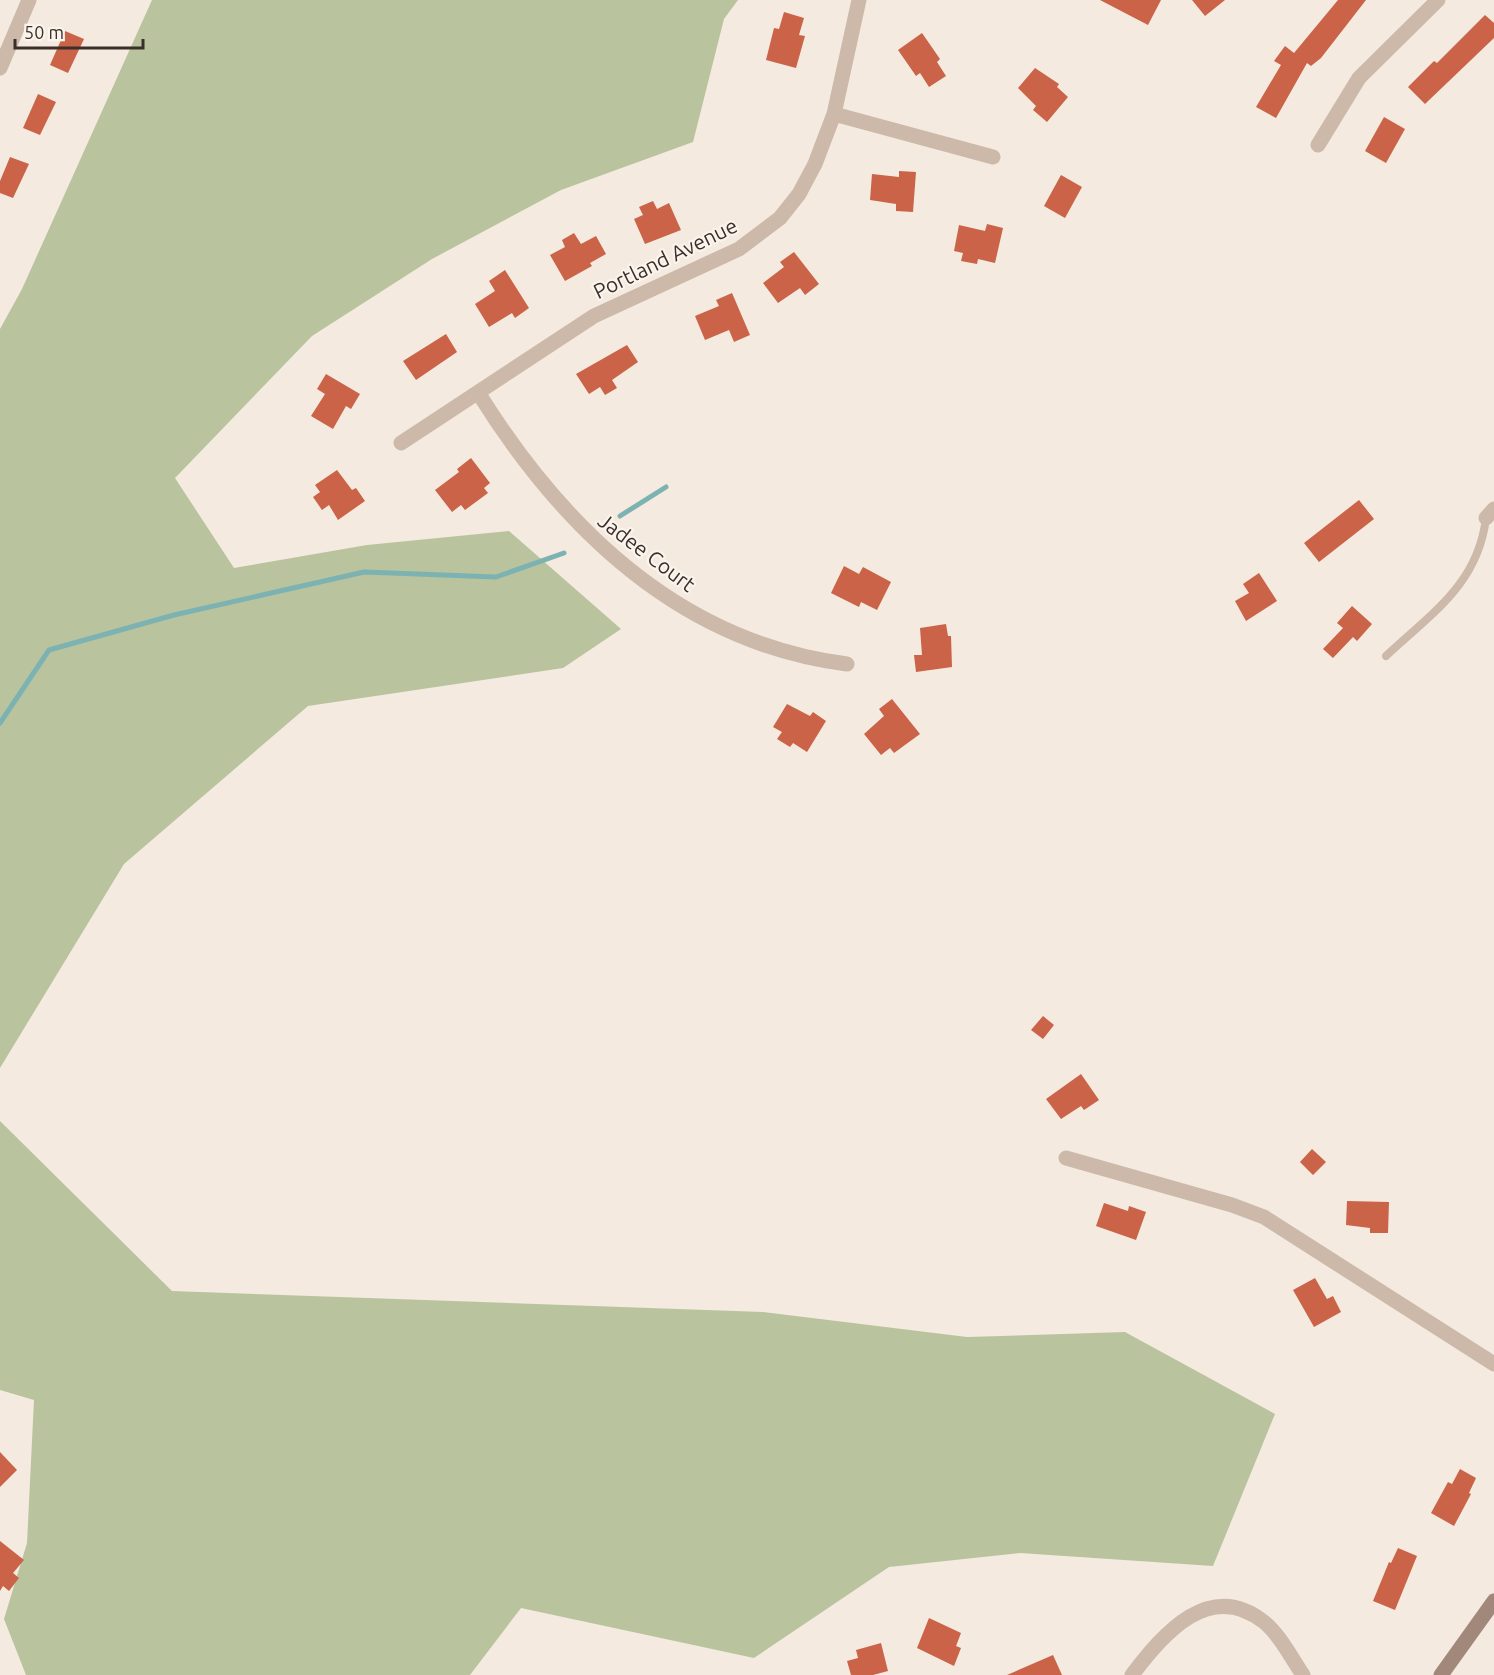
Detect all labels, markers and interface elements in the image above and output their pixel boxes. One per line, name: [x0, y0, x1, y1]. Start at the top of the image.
scale bar: [15, 12, 142, 50]
text: 50 m: [24, 22, 64, 42]
street label: Portland Avenue: [589, 213, 741, 303]
street label: Jadee Court: [594, 508, 700, 596]

